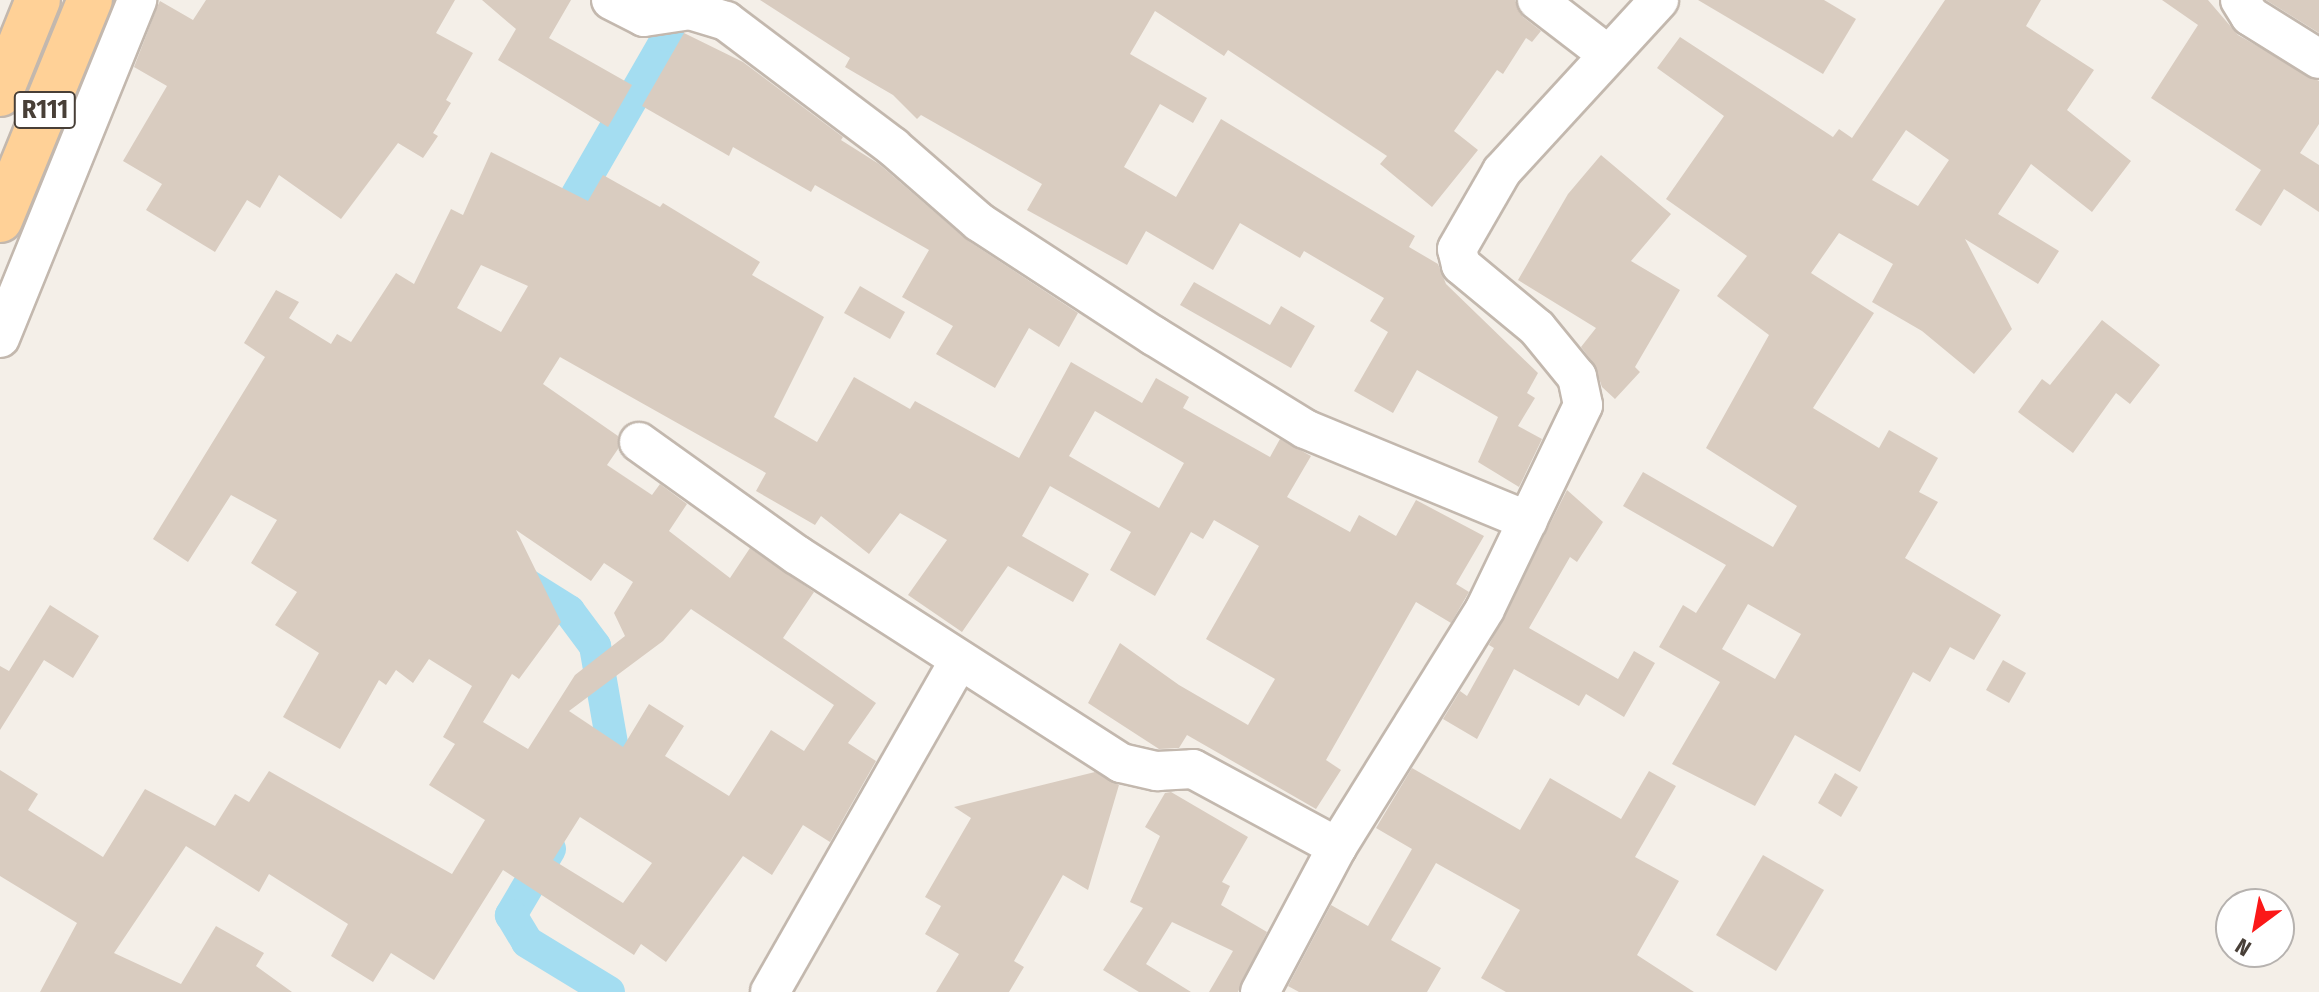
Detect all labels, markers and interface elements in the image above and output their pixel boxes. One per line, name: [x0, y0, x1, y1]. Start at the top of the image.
road number: R111: [13, 88, 77, 132]
north arrow: [2215, 888, 2295, 968]
text: N: [2230, 932, 2256, 962]

